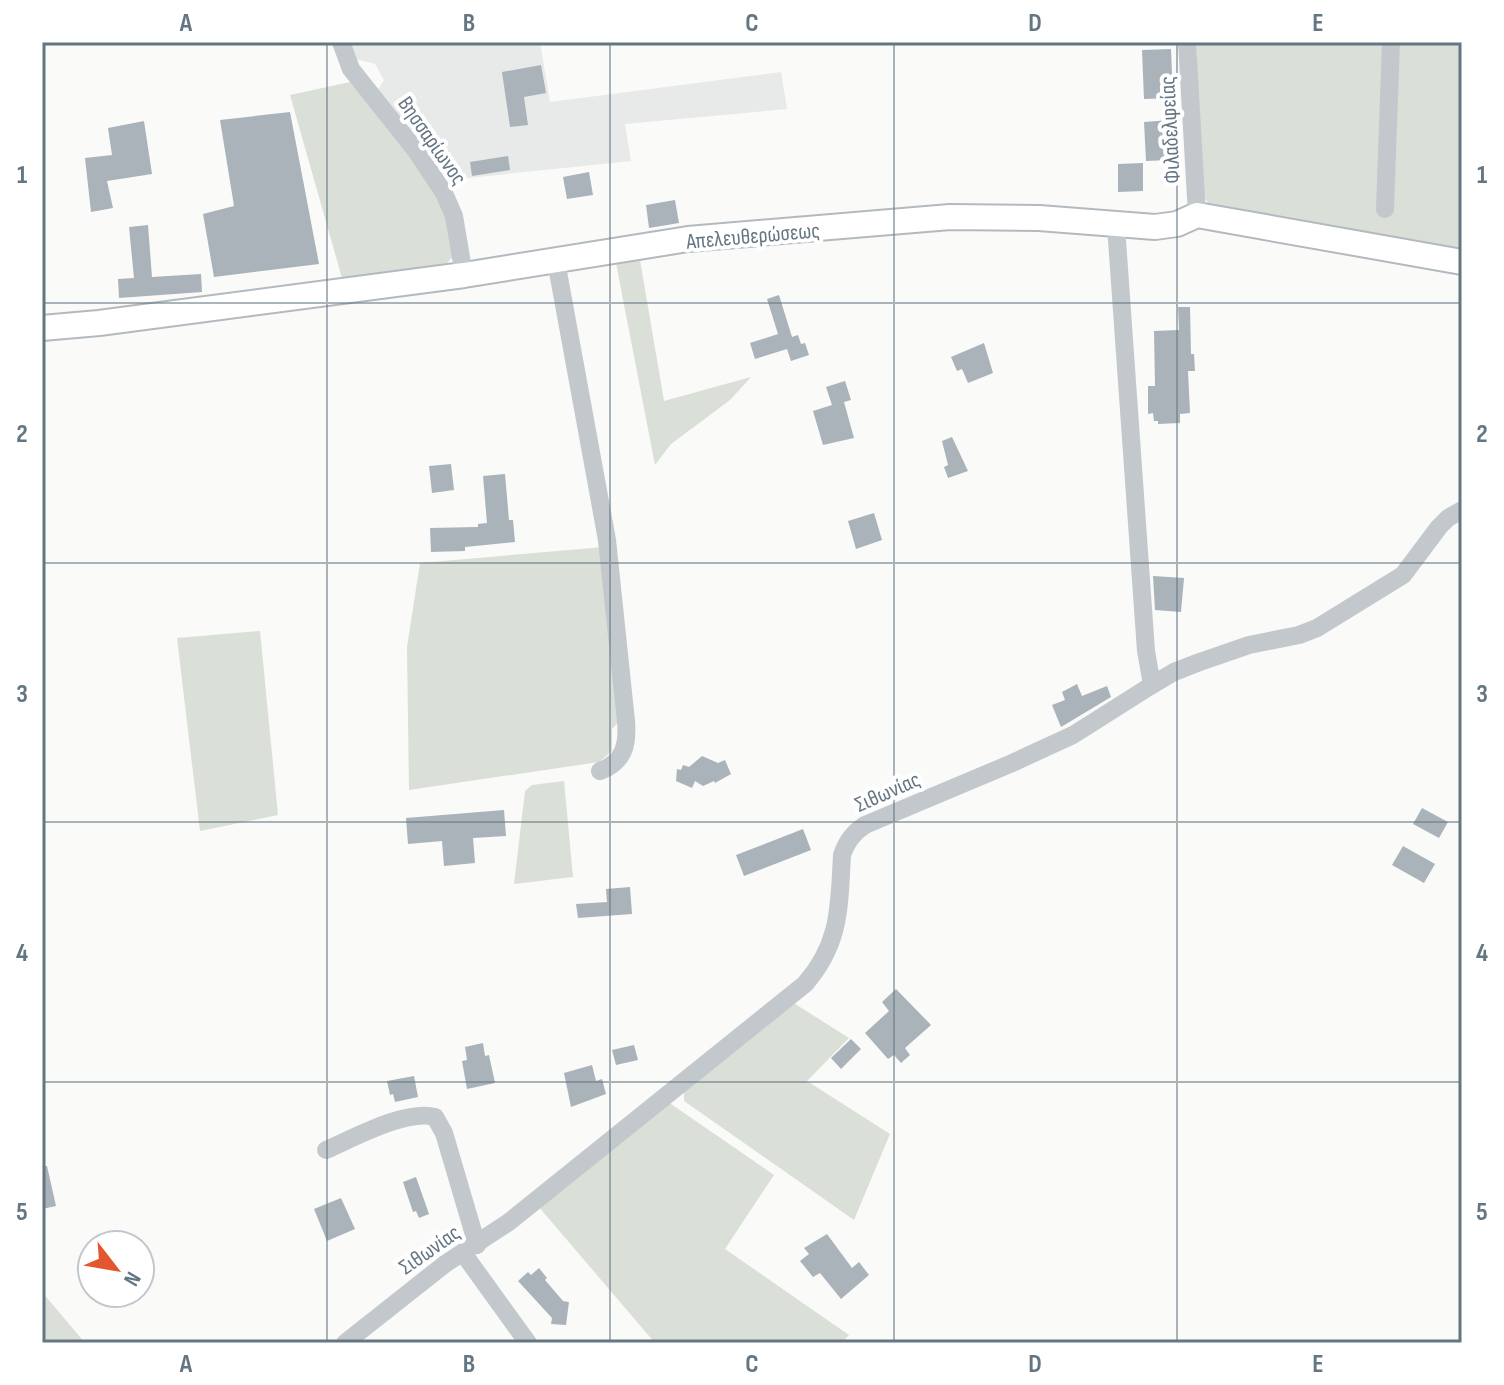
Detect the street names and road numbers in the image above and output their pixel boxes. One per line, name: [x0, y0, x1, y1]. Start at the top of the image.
street label: Φιλαδελφείας: [1154, 76, 1187, 184]
street label: Βησσαρίωνος: [392, 91, 472, 190]
street label: Απελευθερώσεως: [684, 217, 821, 256]
street label: Σιθωνίας: [851, 766, 924, 819]
street label: Σιθωνίας: [394, 1220, 466, 1281]

